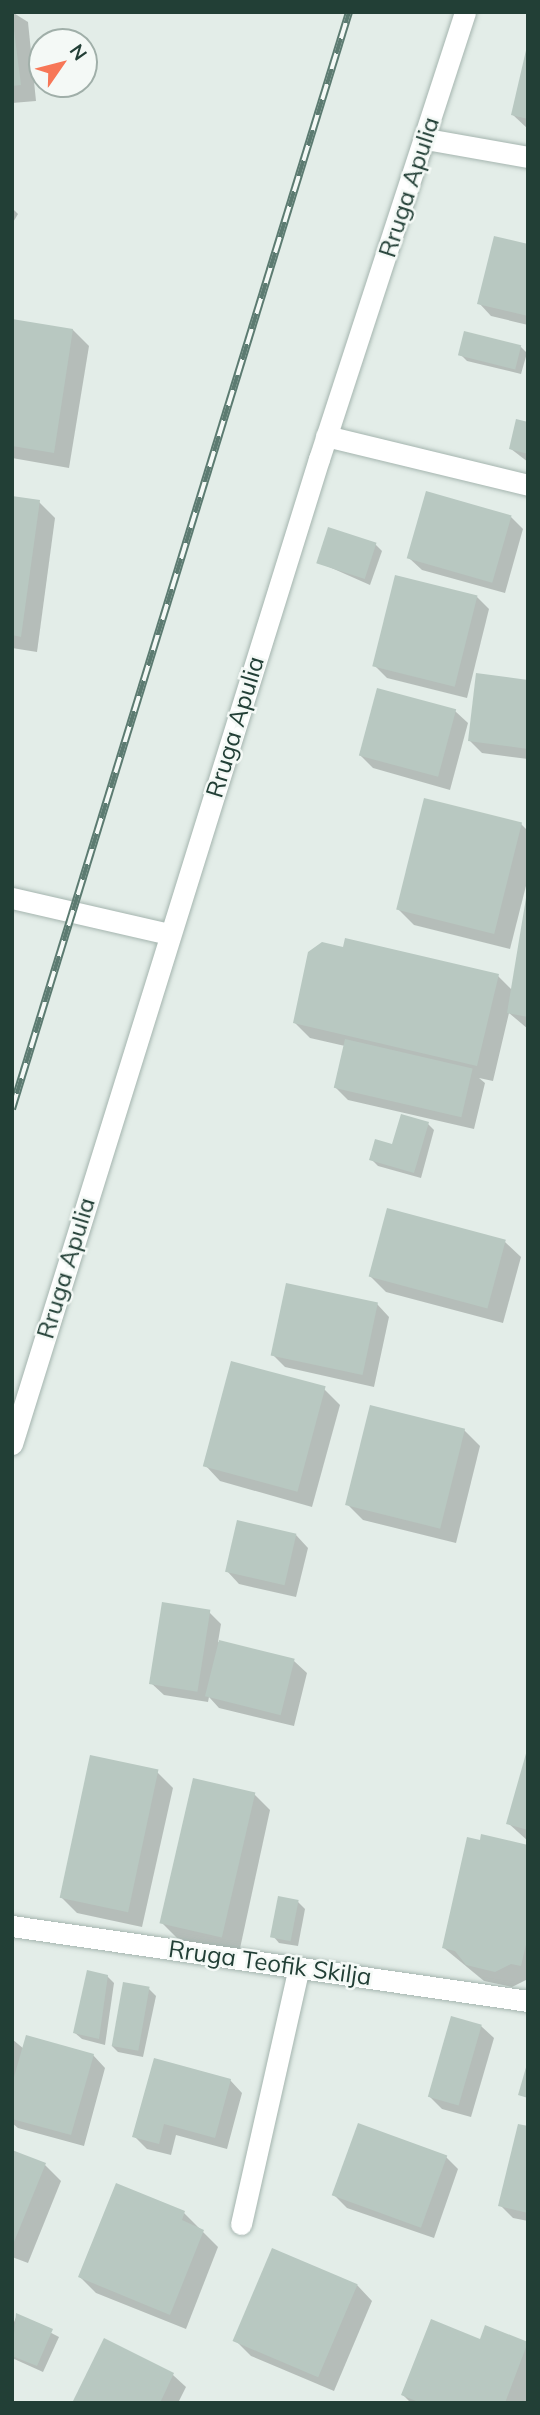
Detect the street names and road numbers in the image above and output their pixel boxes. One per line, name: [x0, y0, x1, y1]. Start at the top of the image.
street label: Rruga Apulia: [373, 113, 445, 261]
street label: Rruga Apulia: [200, 653, 270, 801]
street label: Rruga Apulia: [31, 1194, 101, 1342]
street label: Rruga Teofik Skilja: [167, 1934, 373, 1992]

